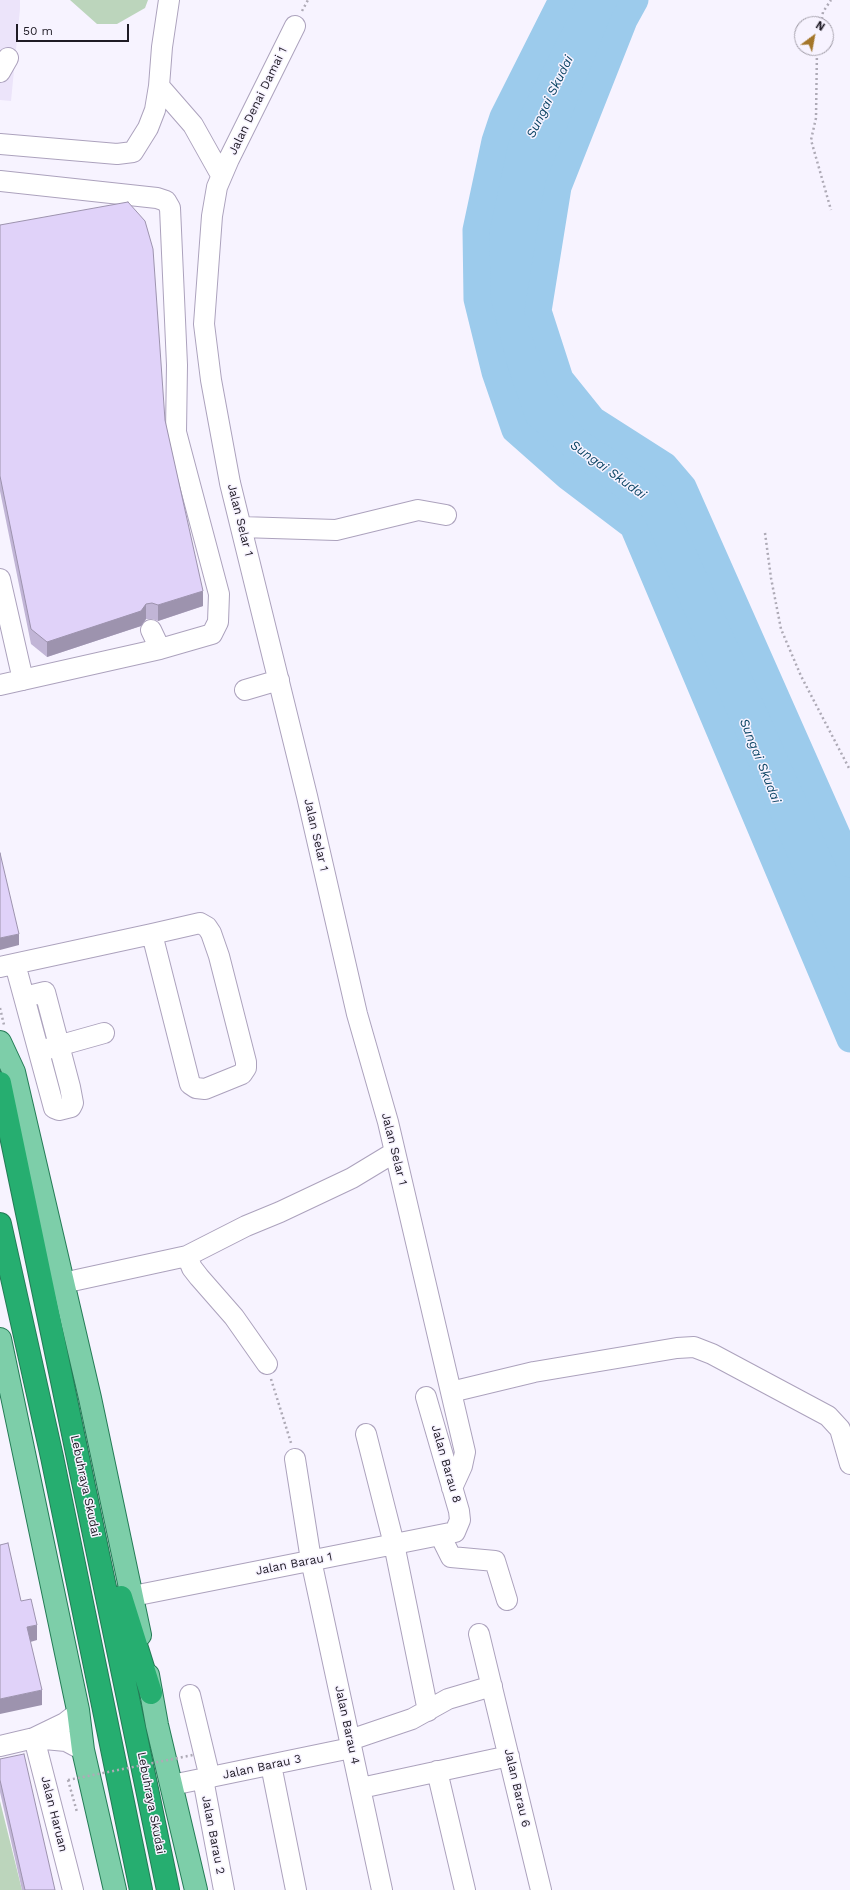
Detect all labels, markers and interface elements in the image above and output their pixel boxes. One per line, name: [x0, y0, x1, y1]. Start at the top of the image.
scale bar: [18, 16, 131, 42]
north arrow: [794, 16, 834, 56]
text: N: [813, 19, 827, 34]
text: 50 m: [23, 24, 53, 38]
street label: Jalan Denai Damai 1: [226, 45, 290, 157]
water label: Sungai Skudai: [523, 53, 577, 141]
water label: Sungai Skudai: [567, 437, 649, 503]
street label: Jalan Selar 1: [224, 482, 256, 558]
water label: Sungai Skudai: [736, 716, 784, 806]
street label: Jalan Selar 1: [301, 797, 331, 873]
street label: Jalan Selar 1: [378, 1111, 410, 1187]
street label: Jalan Barau 8: [428, 1423, 464, 1505]
street label: Lebuhraya Skudai: [67, 1434, 103, 1538]
street label: Jalan Barau 1: [255, 1550, 333, 1578]
street label: Jalan Barau 4: [332, 1684, 362, 1766]
street label: Jalan Barau 6: [501, 1747, 533, 1829]
street label: Lebuhraya Skudai: [134, 1751, 168, 1855]
street label: Jalan Barau 3: [221, 1752, 303, 1782]
street label: Jalan Haruan: [38, 1775, 70, 1853]
street label: Jalan Barau 2: [198, 1794, 228, 1876]

